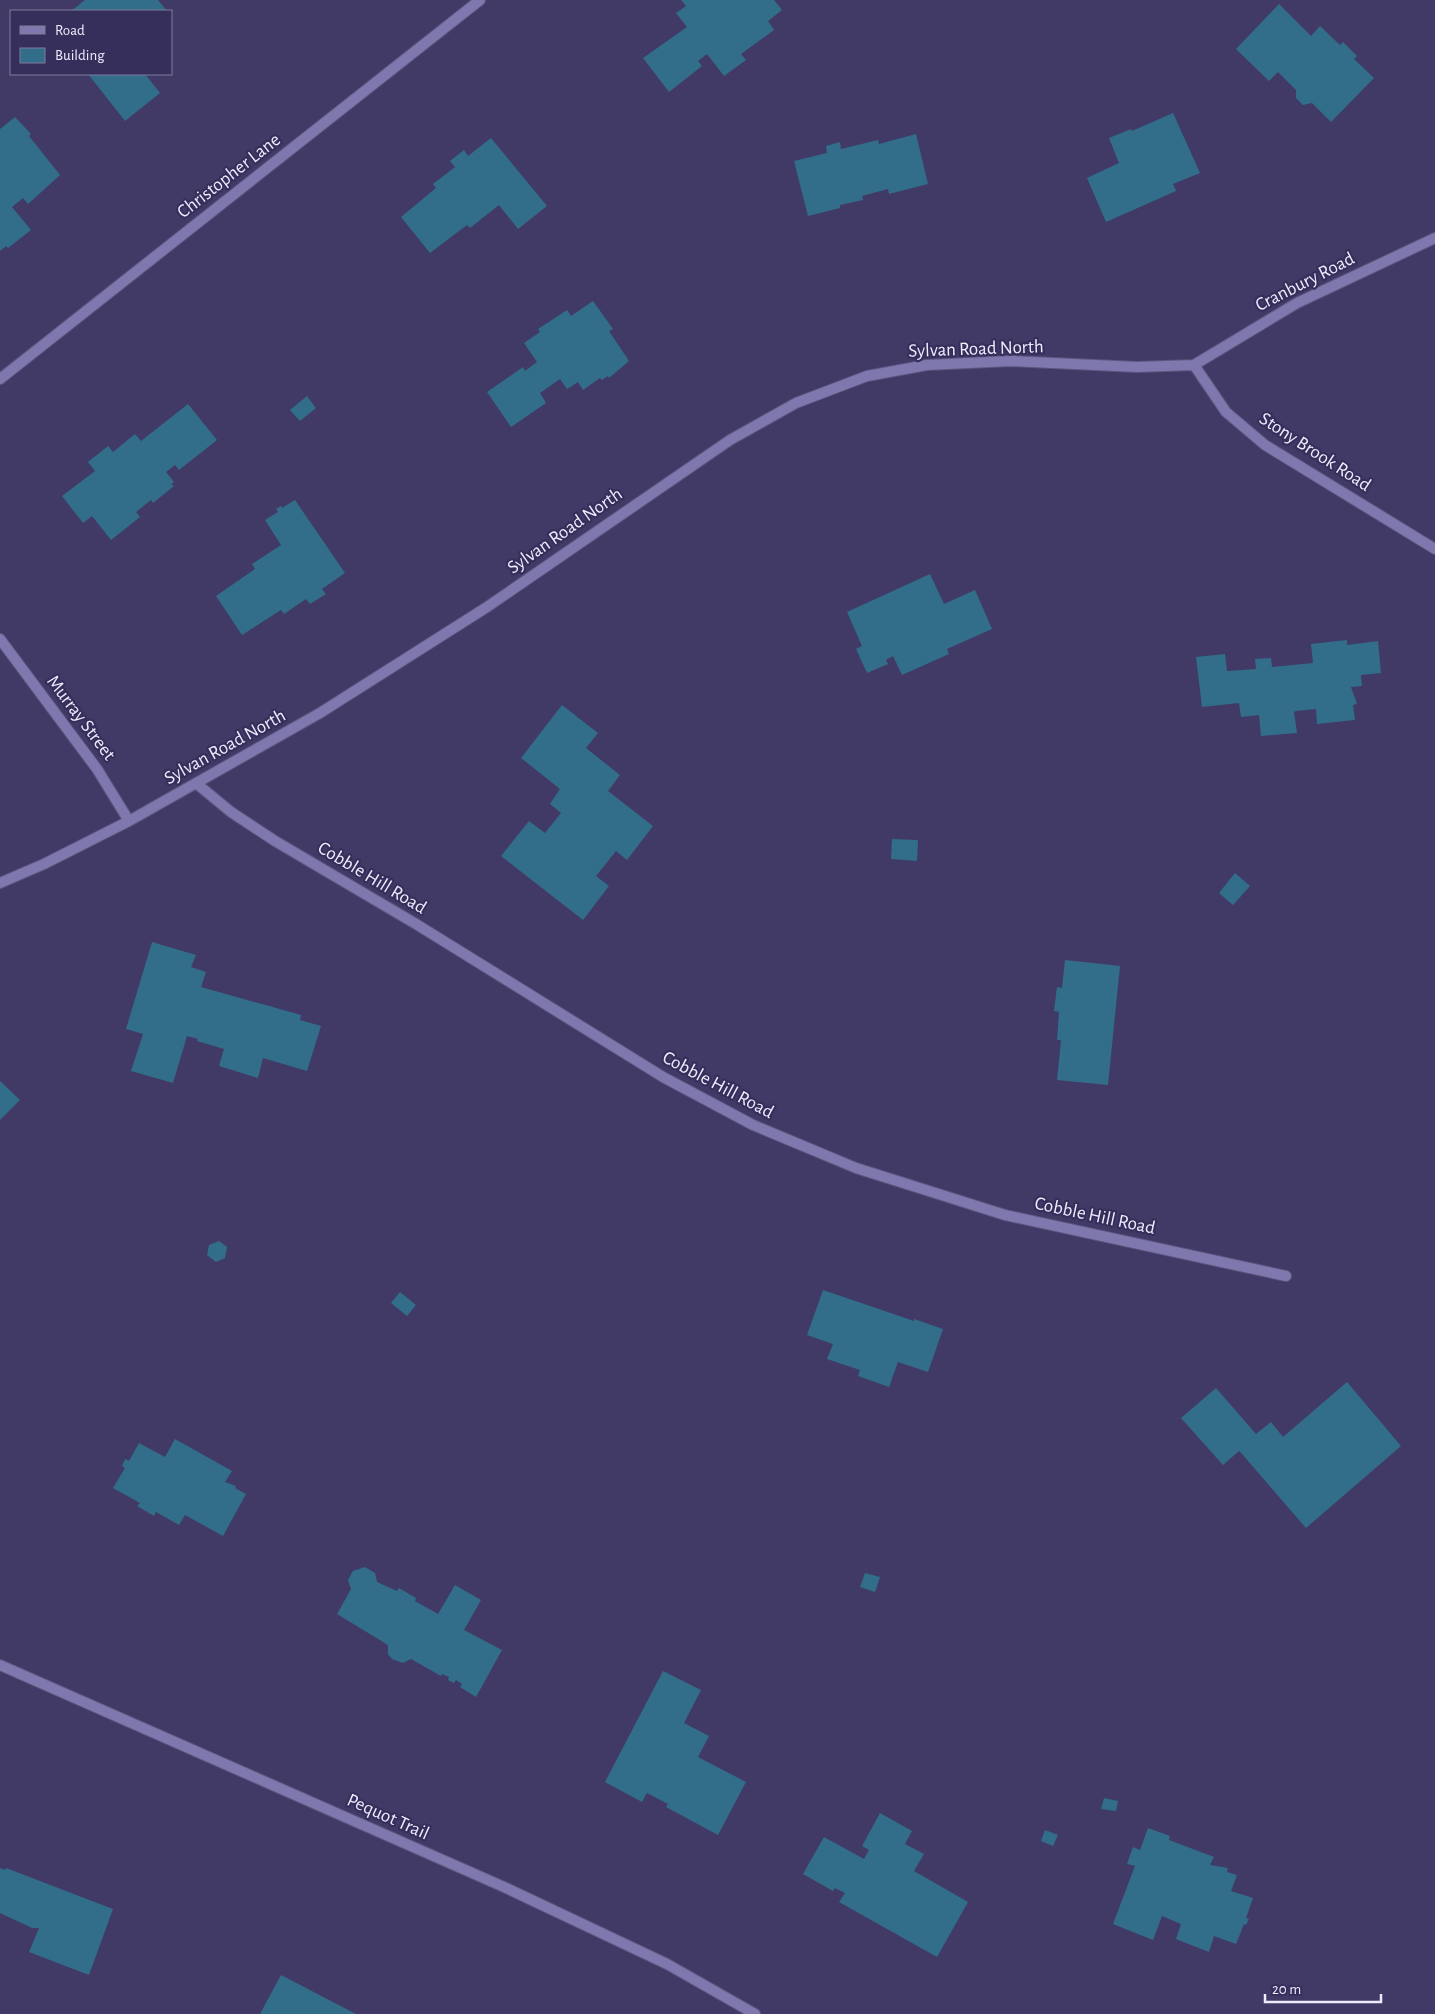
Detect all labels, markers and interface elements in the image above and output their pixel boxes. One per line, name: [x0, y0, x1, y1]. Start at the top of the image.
legend: [10, 10, 172, 75]
text: Road: [55, 23, 85, 38]
text: Building: [55, 48, 105, 63]
street label: Christopher Lane: [174, 130, 284, 222]
street label: Cranbury Road: [1252, 249, 1358, 315]
street label: Sylvan Road North: [908, 337, 1044, 361]
street label: Stony Brook Road: [1256, 409, 1374, 495]
street label: Sylvan Road North: [504, 484, 626, 578]
street label: Murray Street: [43, 672, 119, 764]
street label: Sylvan Road North: [161, 706, 289, 788]
street label: Cobble Hill Road: [314, 838, 430, 918]
street label: Cobble Hill Road: [659, 1048, 777, 1122]
street label: Cobble Hill Road: [1033, 1194, 1157, 1238]
street label: Pequot Trail: [344, 1790, 432, 1844]
scale bar: [1265, 1972, 1381, 2004]
text: 20 m: [1272, 1982, 1301, 1997]

